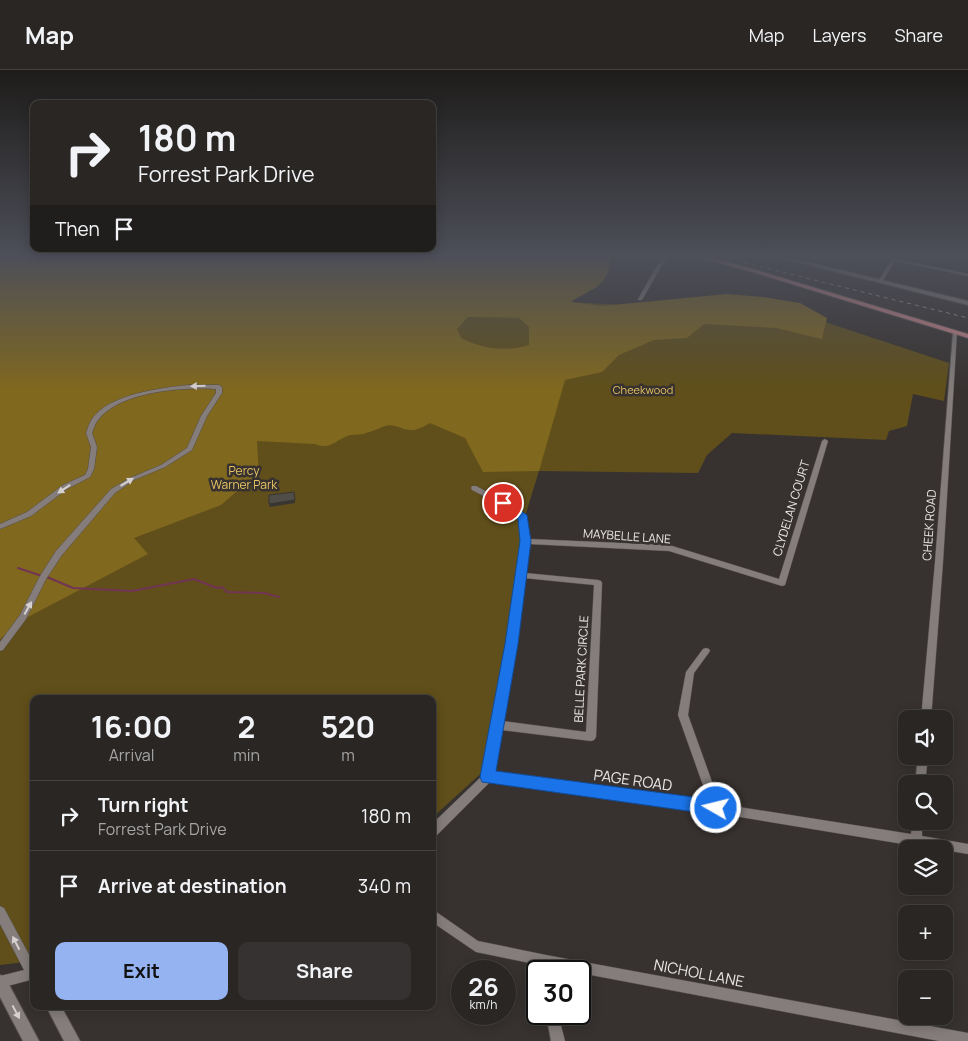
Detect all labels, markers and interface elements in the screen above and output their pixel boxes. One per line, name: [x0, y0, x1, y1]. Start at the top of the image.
text: Map: [25, 18, 74, 51]
text: Map: [749, 23, 784, 47]
text: Layers: [812, 23, 866, 47]
text: Share: [894, 23, 943, 47]
text: 180 m: [138, 114, 236, 162]
icon: right: [55, 120, 120, 185]
text: Forrest Park Drive: [138, 159, 315, 189]
icon: arrive: [110, 215, 138, 243]
text: Then: [55, 216, 100, 242]
park label: Cheekwood: [613, 382, 673, 397]
one-way arrow: [189, 383, 205, 391]
street label: CLYDELAN COURT: [768, 457, 814, 558]
park label: Percy Warner Park: [211, 462, 278, 493]
one-way arrow: [121, 478, 134, 487]
pin: [482, 482, 524, 524]
one-way arrow: [57, 484, 71, 494]
icon: arrive: [489, 489, 517, 517]
street label: CHEEK ROAD: [918, 489, 940, 561]
street label: MAYBELLE LANE: [582, 524, 672, 548]
one-way arrow: [23, 602, 32, 615]
street label: BELLE PARK CIRCLE: [570, 615, 592, 723]
text: 16:00: [91, 706, 172, 747]
text: 2: [238, 706, 255, 747]
text: 520: [321, 706, 375, 747]
map controls: [898, 710, 953, 1025]
button: sound: [898, 710, 953, 765]
text: Arrival: [109, 744, 154, 766]
text: min: [233, 744, 260, 766]
text: m: [341, 744, 355, 766]
street label: PAGE ROAD: [592, 764, 674, 796]
button: search: [898, 775, 953, 830]
position arrow: [689, 781, 741, 833]
text: Turn right: [98, 792, 188, 818]
icon: right: [55, 802, 83, 830]
text: 180 m: [361, 803, 411, 829]
text: Forrest Park Drive: [98, 818, 227, 840]
button: layers: [898, 840, 953, 895]
icon: arrive: [55, 872, 83, 900]
text: Arrive at destination: [98, 873, 287, 899]
text: 340 m: [358, 873, 411, 899]
button: +: [898, 905, 953, 960]
one-way arrow: [12, 935, 20, 950]
button: Exit: [55, 942, 228, 1000]
button: Share: [238, 942, 411, 1000]
street label: NICHOL LANE: [652, 954, 746, 992]
speed limit sign: 30: [526, 960, 591, 1025]
text: 26: [468, 969, 499, 1004]
button: −: [898, 970, 953, 1025]
text: km/h: [470, 996, 497, 1013]
one-way arrow: [12, 1004, 20, 1019]

